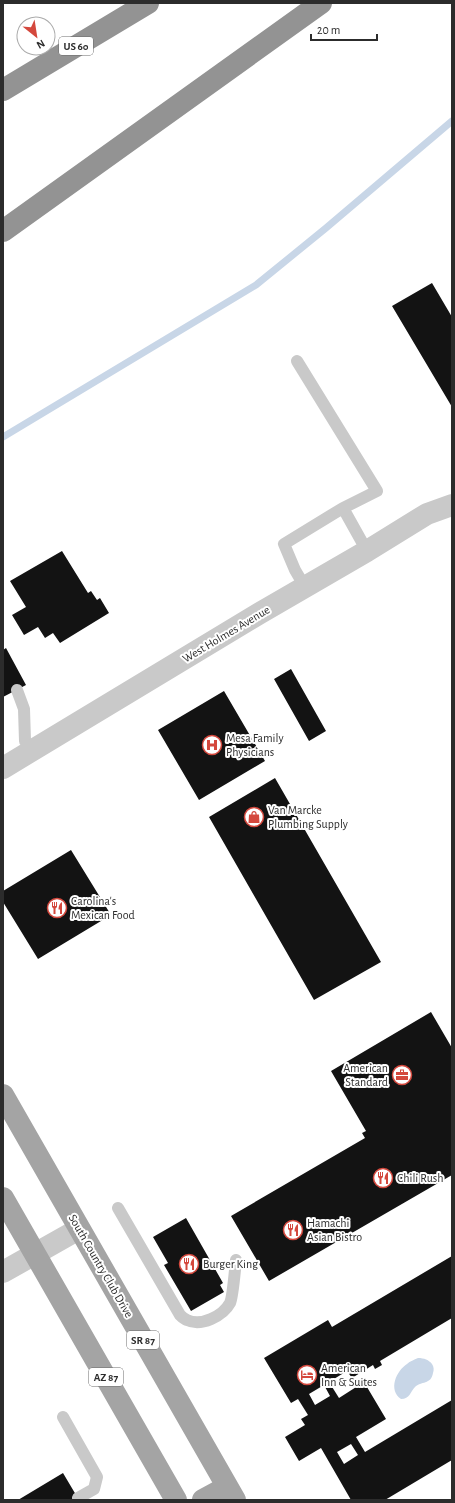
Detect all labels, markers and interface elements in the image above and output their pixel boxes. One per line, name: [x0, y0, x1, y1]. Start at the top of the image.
north arrow: [16, 16, 56, 56]
scale bar: [311, 16, 377, 42]
text: 20 m: [317, 24, 340, 36]
road number: US 60: [59, 37, 93, 55]
text: N: [35, 38, 47, 51]
street label: West Holmes Avenue: [180, 603, 272, 665]
place label: Mesa Family Physicians: [226, 732, 284, 759]
hospital icon: Mesa Family Physicians: [201, 734, 223, 756]
place label: Van Marcke Plumbing Supply: [268, 804, 348, 831]
shop icon: Van Marcke Plumbing Supply: [243, 806, 265, 828]
place label: Carolina's Mexican Food: [71, 895, 135, 921]
restaurant icon: Carolina's Mexican Food: [46, 897, 68, 919]
place label: American Standard: [343, 1062, 388, 1088]
office icon: American Standard: [391, 1064, 413, 1086]
restaurant icon: Chili Rush: [372, 1167, 394, 1189]
place label: Chili Rush: [397, 1172, 443, 1184]
street label: South Country Club Drive: [66, 1212, 135, 1320]
place label: Hamachi Asian Bistro: [307, 1217, 362, 1243]
restaurant icon: Hamachi Asian Bistro: [282, 1219, 304, 1241]
restaurant icon: Burger King: [178, 1253, 200, 1275]
place label: Burger King: [203, 1258, 258, 1270]
road number: SR 87: [127, 1331, 159, 1349]
place label: American Inn & Suites: [321, 1362, 377, 1388]
hotel icon: American Inn & Suites: [296, 1364, 318, 1386]
road number: AZ 87: [89, 1368, 123, 1386]

